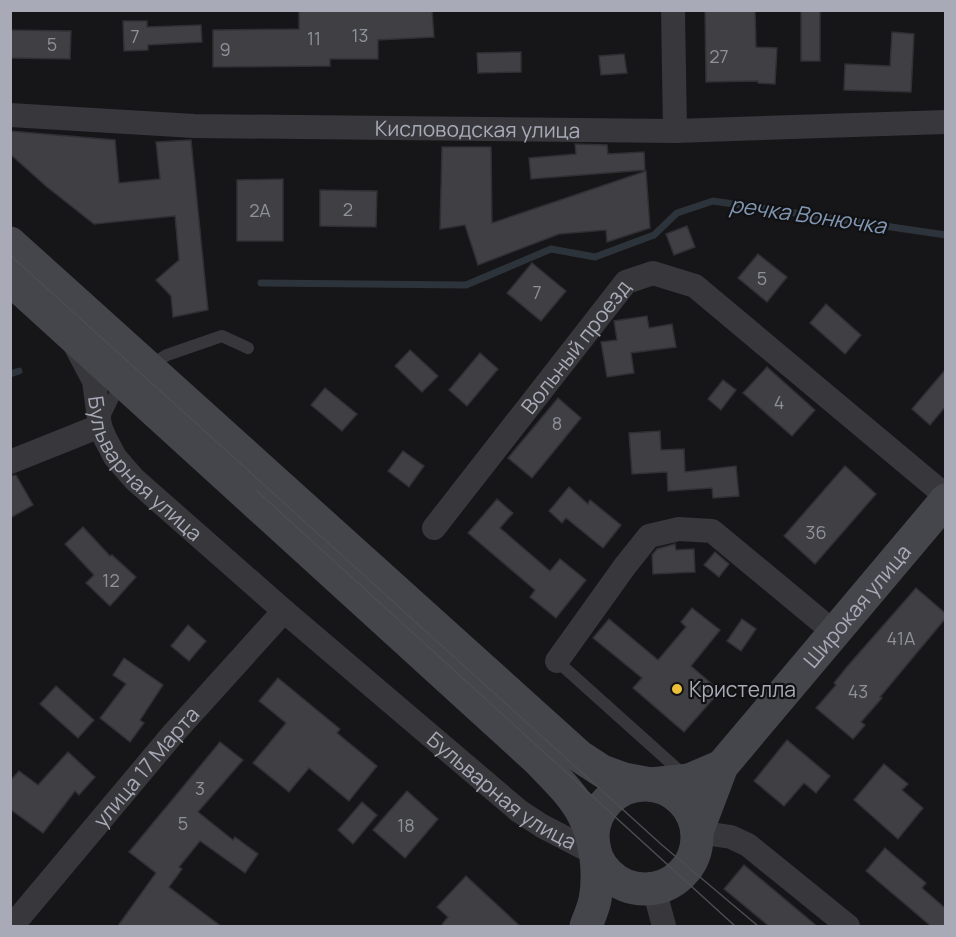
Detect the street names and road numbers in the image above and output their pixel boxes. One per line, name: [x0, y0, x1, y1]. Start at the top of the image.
street label: Кисловодская улица: [375, 114, 580, 144]
street label: Вольный проезд: [514, 274, 637, 419]
street label: Бульварная улица: [82, 394, 209, 547]
street label: Широкая улица: [797, 538, 917, 673]
street label: улица 17 Марта: [87, 700, 205, 833]
street label: Бульварная улица: [421, 725, 581, 856]

